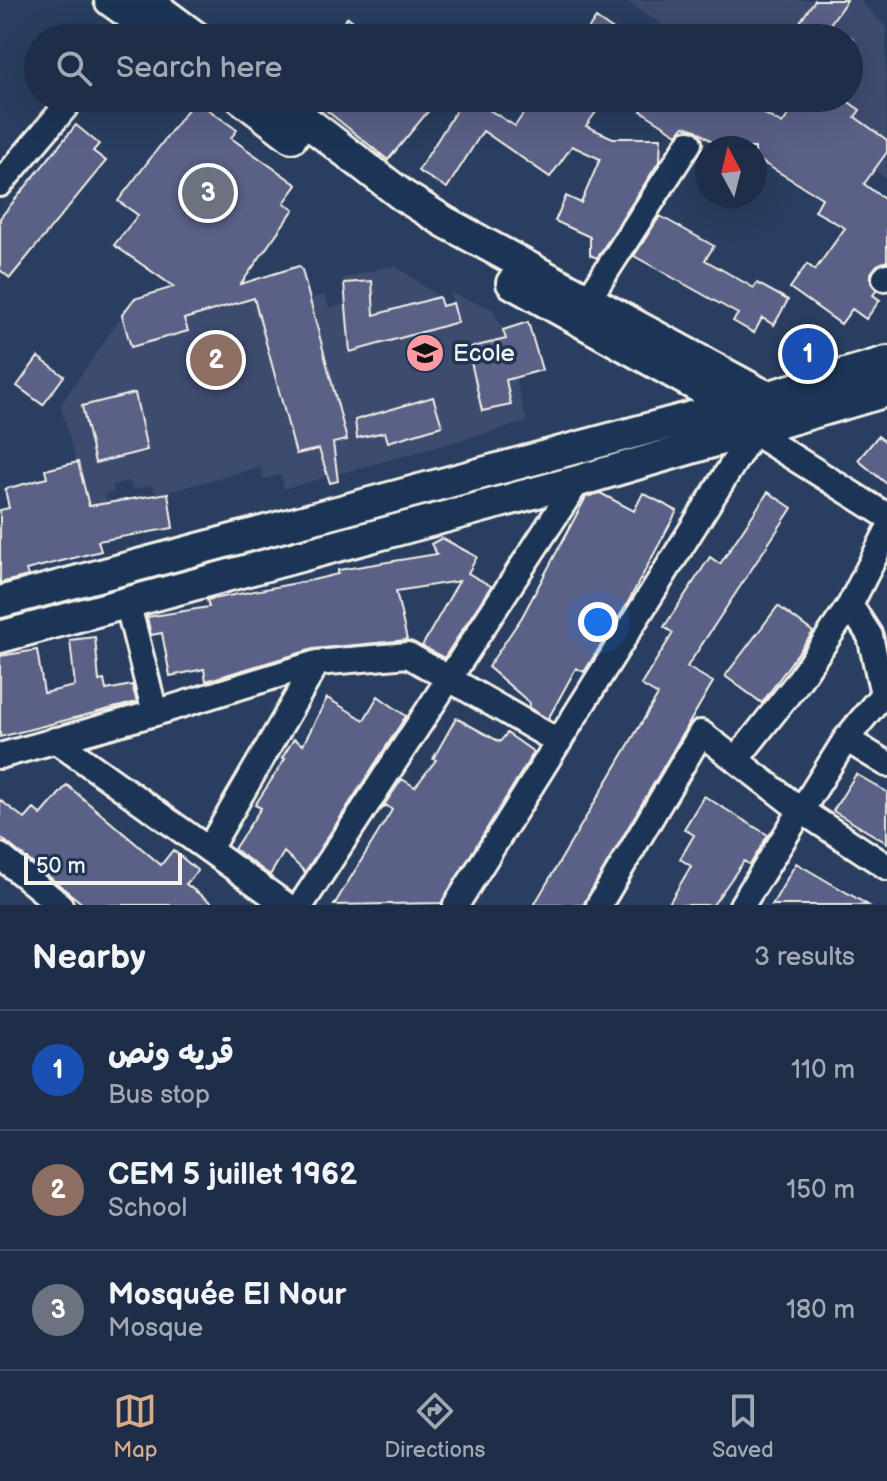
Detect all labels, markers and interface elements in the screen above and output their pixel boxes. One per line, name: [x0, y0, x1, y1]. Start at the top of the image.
search box: [24, 24, 863, 112]
icon: search: [52, 46, 96, 90]
text: Search here: [116, 50, 282, 86]
north arrow: [695, 136, 767, 208]
pin: 3: [182, 163, 234, 223]
pin: 1: [782, 324, 834, 384]
pin: 2: [190, 330, 242, 390]
school or university icon: Ecole: [404, 332, 446, 374]
place label: Ecole: [453, 339, 515, 368]
your location: [578, 602, 618, 642]
scale bar: [24, 849, 182, 885]
text: 50 m: [36, 853, 86, 880]
text: Nearby: [32, 937, 146, 978]
text: 3 results: [754, 942, 855, 973]
text: قريه ونص: [108, 1036, 234, 1072]
text: 1: [53, 1055, 63, 1086]
text: 110 m: [791, 1055, 855, 1086]
text: Bus stop: [108, 1080, 210, 1111]
text: CEM 5 juillet 1962: [108, 1157, 357, 1193]
text: 2: [50, 1175, 66, 1206]
text: 150 m: [786, 1175, 855, 1206]
text: School: [108, 1193, 187, 1224]
text: Mosquée El Nour: [108, 1277, 347, 1313]
text: 3: [50, 1295, 66, 1326]
text: 180 m: [786, 1295, 855, 1326]
text: Mosque: [108, 1313, 203, 1344]
tab: Map: [113, 1389, 158, 1464]
tab: Directions: [384, 1389, 485, 1464]
tab: Saved: [712, 1389, 774, 1464]

